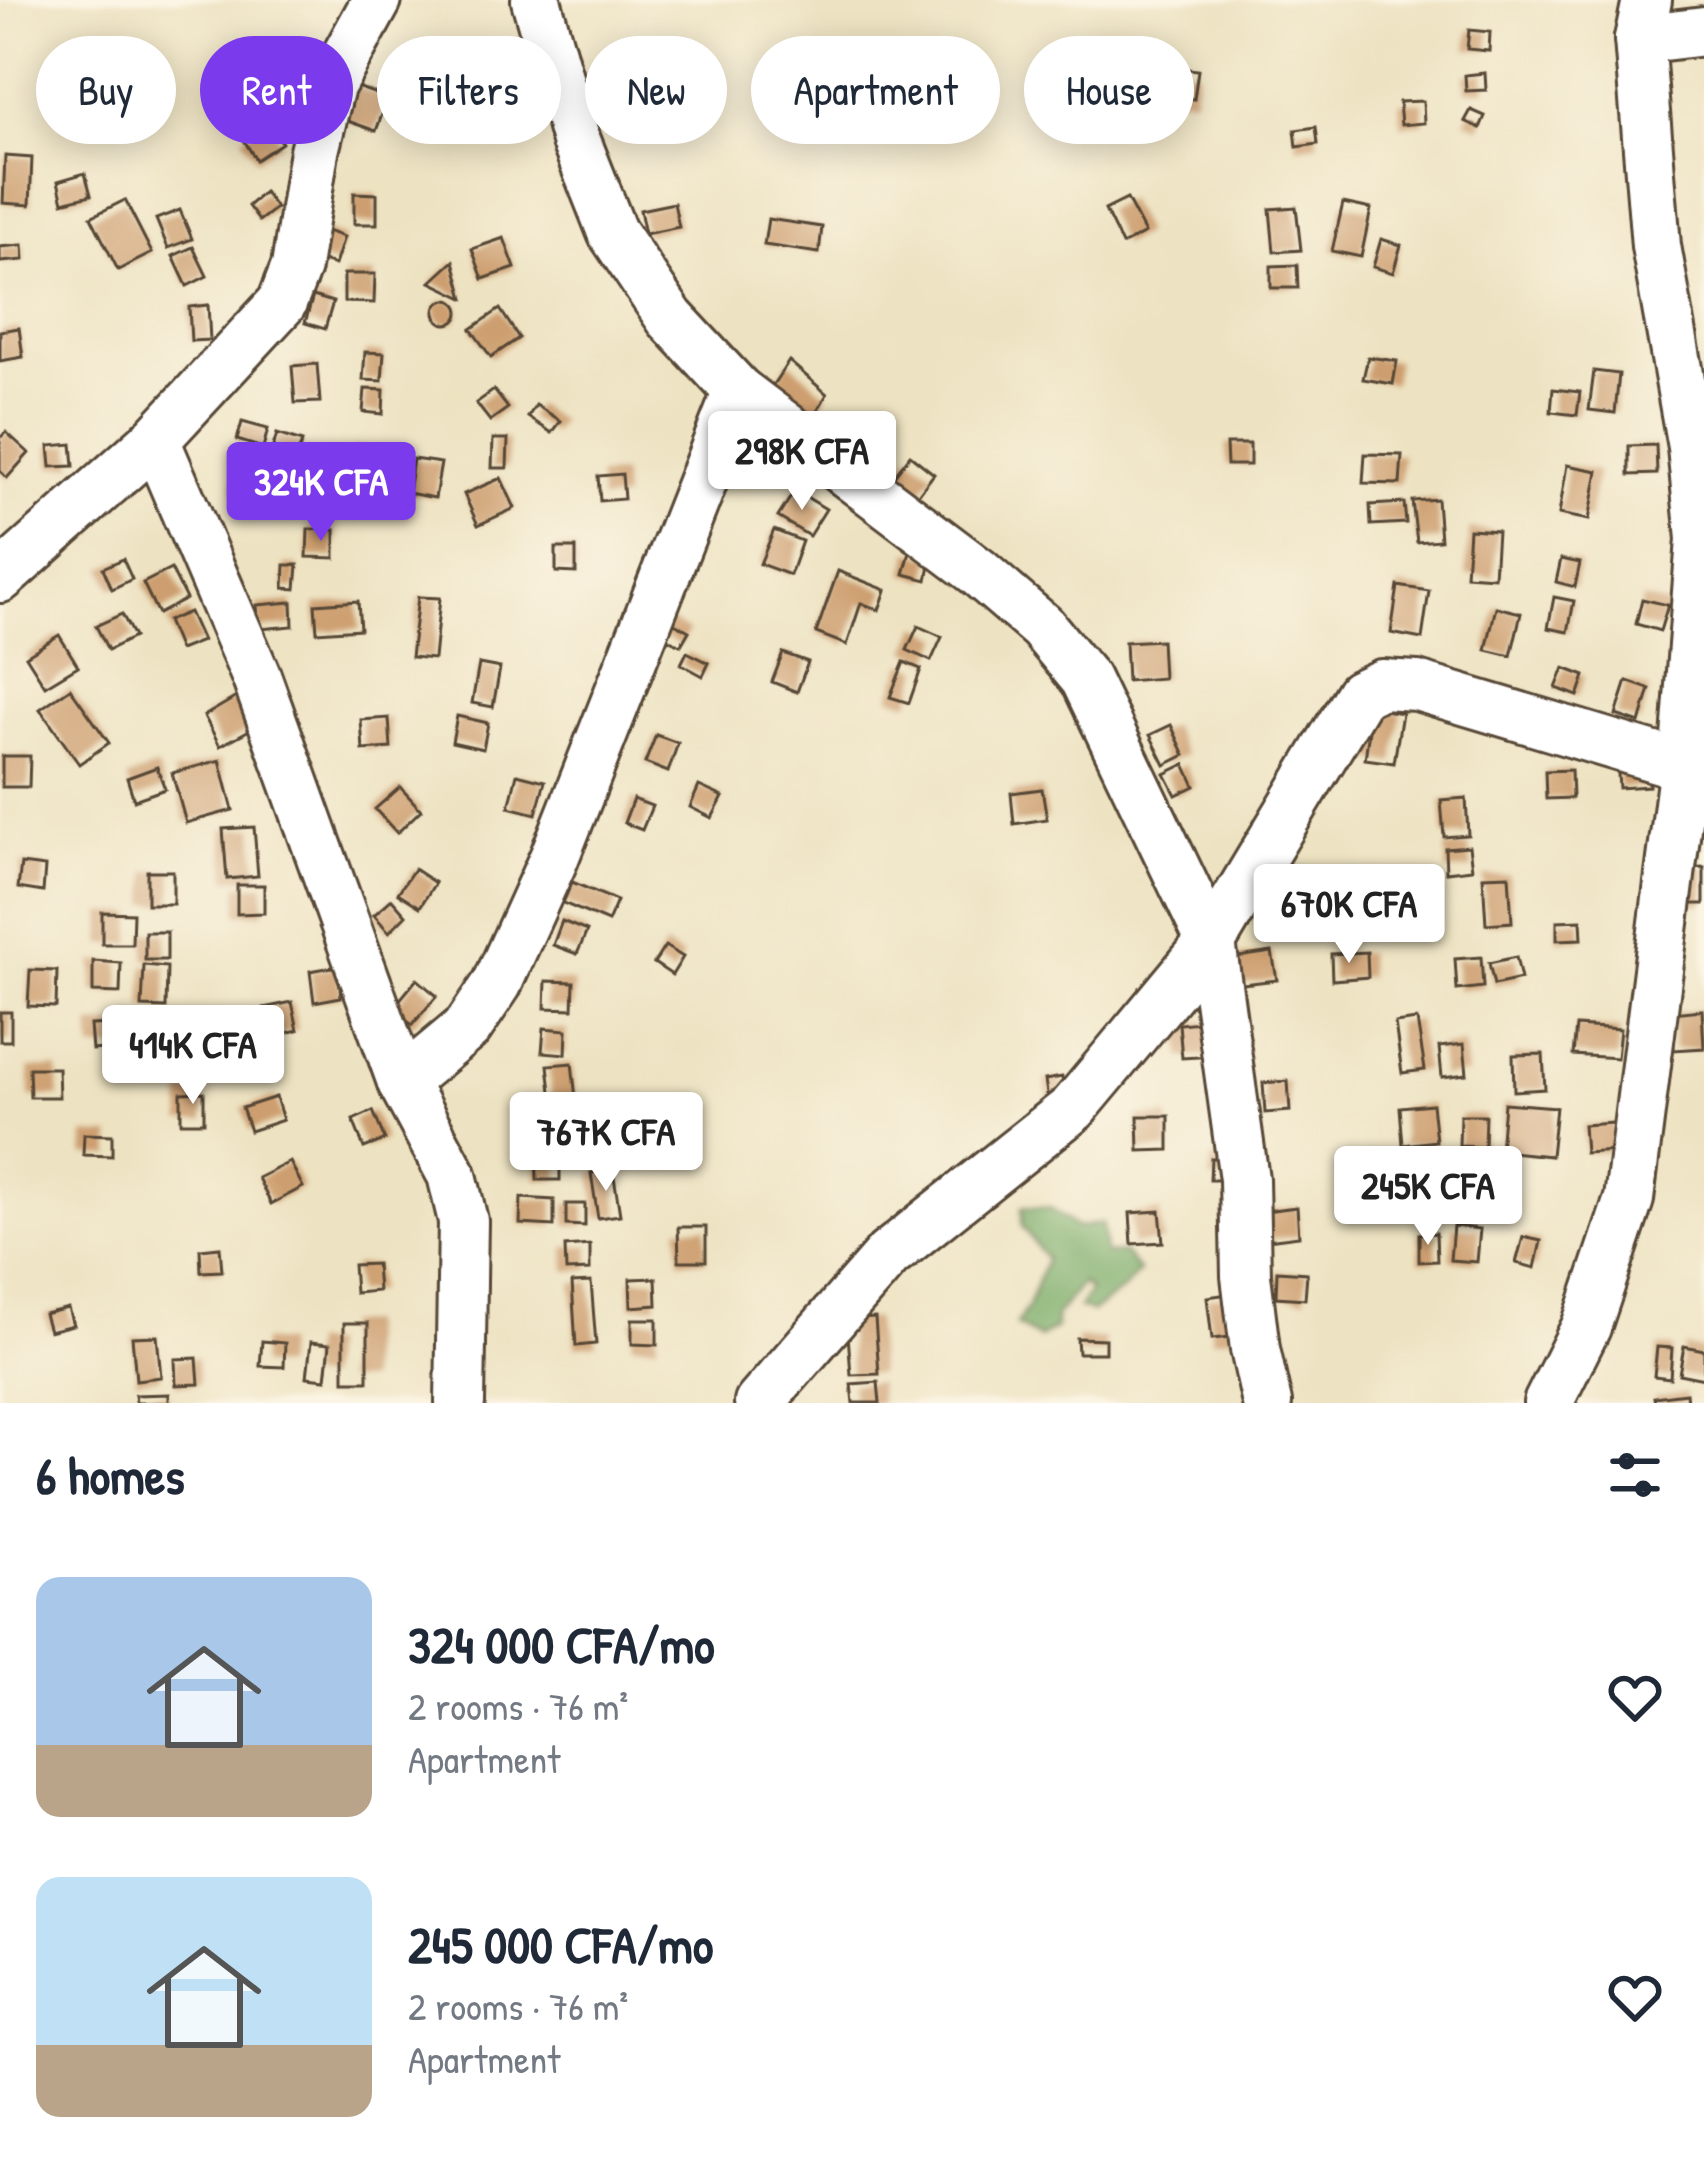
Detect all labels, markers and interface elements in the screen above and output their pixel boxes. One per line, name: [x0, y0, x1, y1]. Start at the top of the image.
chip: Buy: [36, 36, 176, 144]
chip: Rent: [200, 36, 353, 144]
chip: Filters: [377, 36, 561, 144]
chip: New: [585, 36, 727, 144]
chip: Apartment: [751, 36, 1000, 144]
chip: House: [1024, 36, 1194, 144]
pin: 298K CFA: [678, 411, 926, 513]
text: 298K CFA: [735, 423, 869, 476]
pin: 324K CFA: [197, 442, 445, 544]
text: 324K CFA: [254, 454, 388, 507]
pin: 670K CFA: [1225, 864, 1473, 966]
text: 670K CFA: [1281, 876, 1417, 929]
pin: 414K CFA: [69, 1005, 317, 1107]
text: 414K CFA: [129, 1017, 257, 1070]
pin: 767K CFA: [482, 1092, 730, 1194]
text: 767K CFA: [537, 1104, 675, 1157]
pin: 245K CFA: [1304, 1146, 1552, 1248]
text: 245K CFA: [1361, 1158, 1495, 1211]
text: 6 homes: [36, 1441, 185, 1510]
icon: filters: [1602, 1442, 1668, 1508]
text: 324 000 CFA/mo: [408, 1610, 715, 1679]
icon: home: [132, 1625, 276, 1769]
icon: heart: [1602, 1664, 1668, 1730]
text: 2 rooms · 76 m²: [408, 1679, 628, 1732]
text: Apartment: [408, 1732, 561, 1785]
text: 245 000 CFA/mo: [408, 1910, 713, 1979]
icon: home: [132, 1925, 276, 2069]
icon: heart: [1602, 1964, 1668, 2030]
text: 2 rooms · 76 m²: [408, 1979, 628, 2032]
text: Apartment: [408, 2032, 561, 2085]

